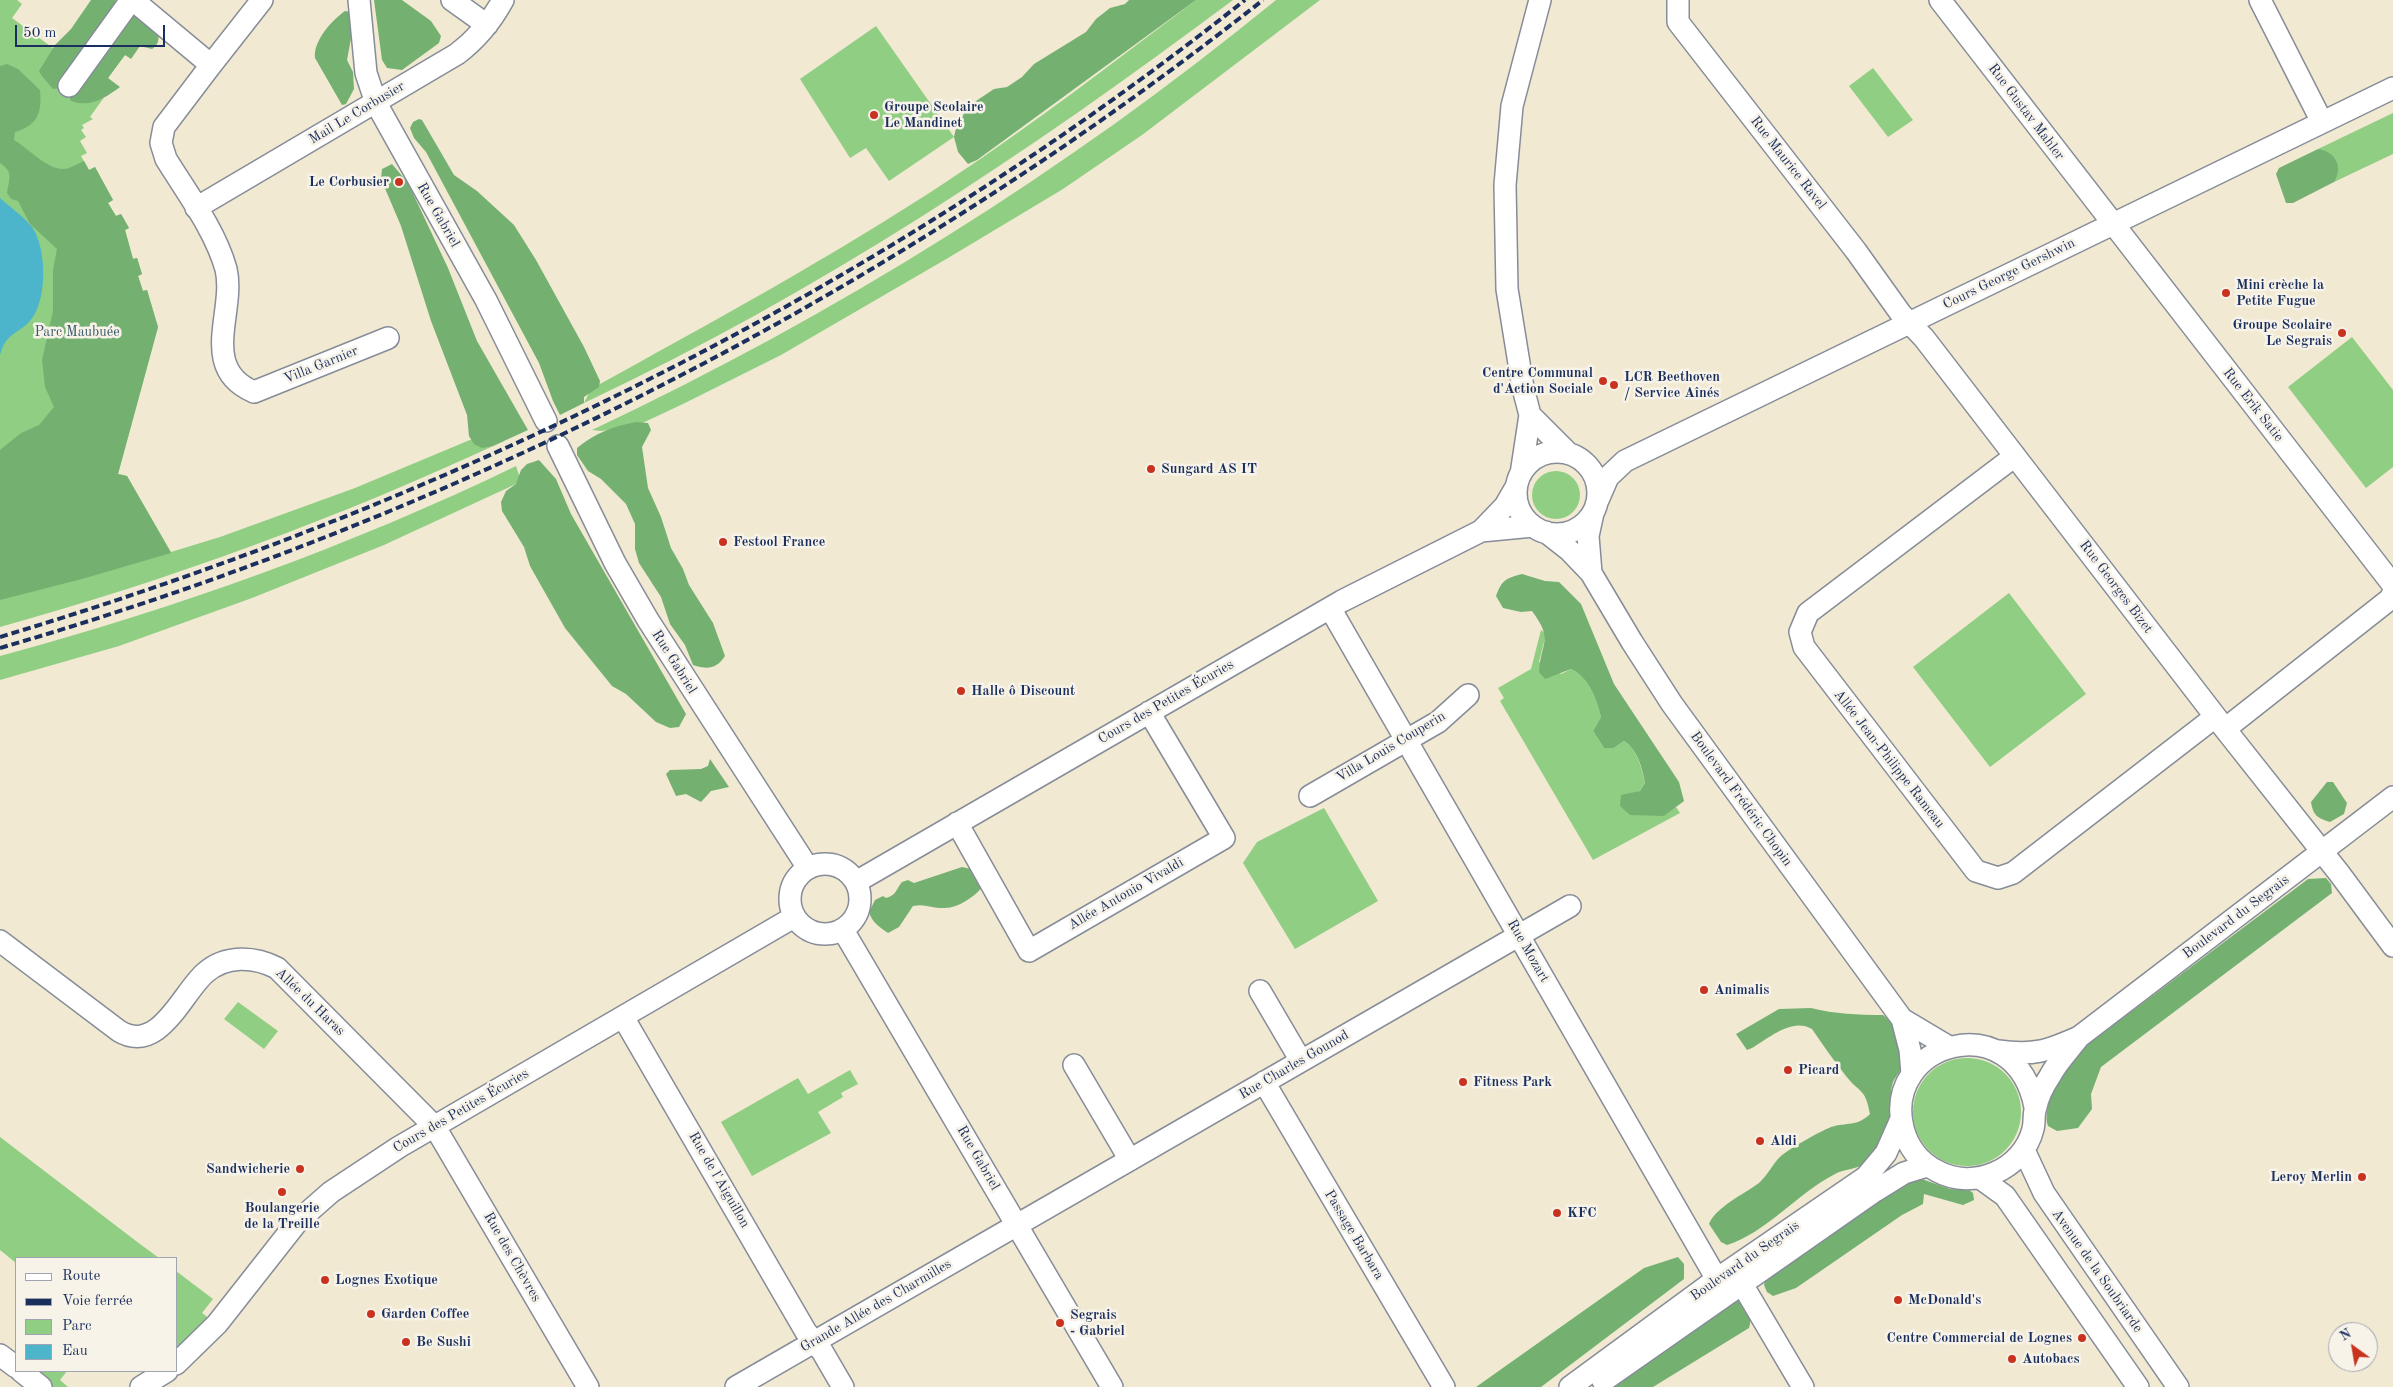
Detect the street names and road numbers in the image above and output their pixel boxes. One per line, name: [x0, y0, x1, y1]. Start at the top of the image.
street label: Rue Gustav Mahler: [1984, 60, 2068, 164]
street label: Mail Le Corbusier: [306, 78, 408, 148]
street label: Rue Maurice Ravel: [1746, 113, 1830, 213]
street label: Rue Gabriel: [413, 180, 463, 250]
street label: Cours George Gershwin: [1940, 235, 2078, 313]
street label: Villa Garnier: [281, 342, 361, 388]
street label: Rue Erik Satie: [2219, 365, 2287, 445]
street label: Rue Georges Bizet: [2076, 537, 2156, 637]
street label: Rue Gabriel: [648, 627, 700, 697]
street label: Cours des Petites Écuries: [1095, 656, 1237, 748]
street label: Allée Jean-Philippe Rameau: [1830, 686, 1948, 832]
street label: Villa Louis Couperin: [1333, 708, 1449, 786]
street label: Boulevard Frédéric Chopin: [1686, 728, 1796, 870]
street label: Allée Antonio Vivaldi: [1065, 854, 1187, 934]
street label: Boulevard du Segrais: [2179, 871, 2293, 963]
street label: Rue Mozart: [1503, 916, 1553, 986]
street label: Allée du Haras: [272, 965, 348, 1039]
street label: Rue Charles Gounod: [1236, 1027, 1352, 1103]
street label: Cours des Petites Écuries: [390, 1065, 532, 1157]
street label: Rue Gabriel: [953, 1123, 1003, 1193]
street label: Rue de l'Aiguillon: [685, 1129, 753, 1231]
street label: Passage Barbara: [1321, 1187, 1387, 1283]
street label: Avenue de la Soubriarde: [2048, 1206, 2146, 1336]
street label: Rue des Chèvres: [480, 1209, 544, 1305]
street label: Boulevard du Segrais: [1687, 1217, 1803, 1305]
street label: Grande Allée des Charmilles: [798, 1256, 954, 1356]

